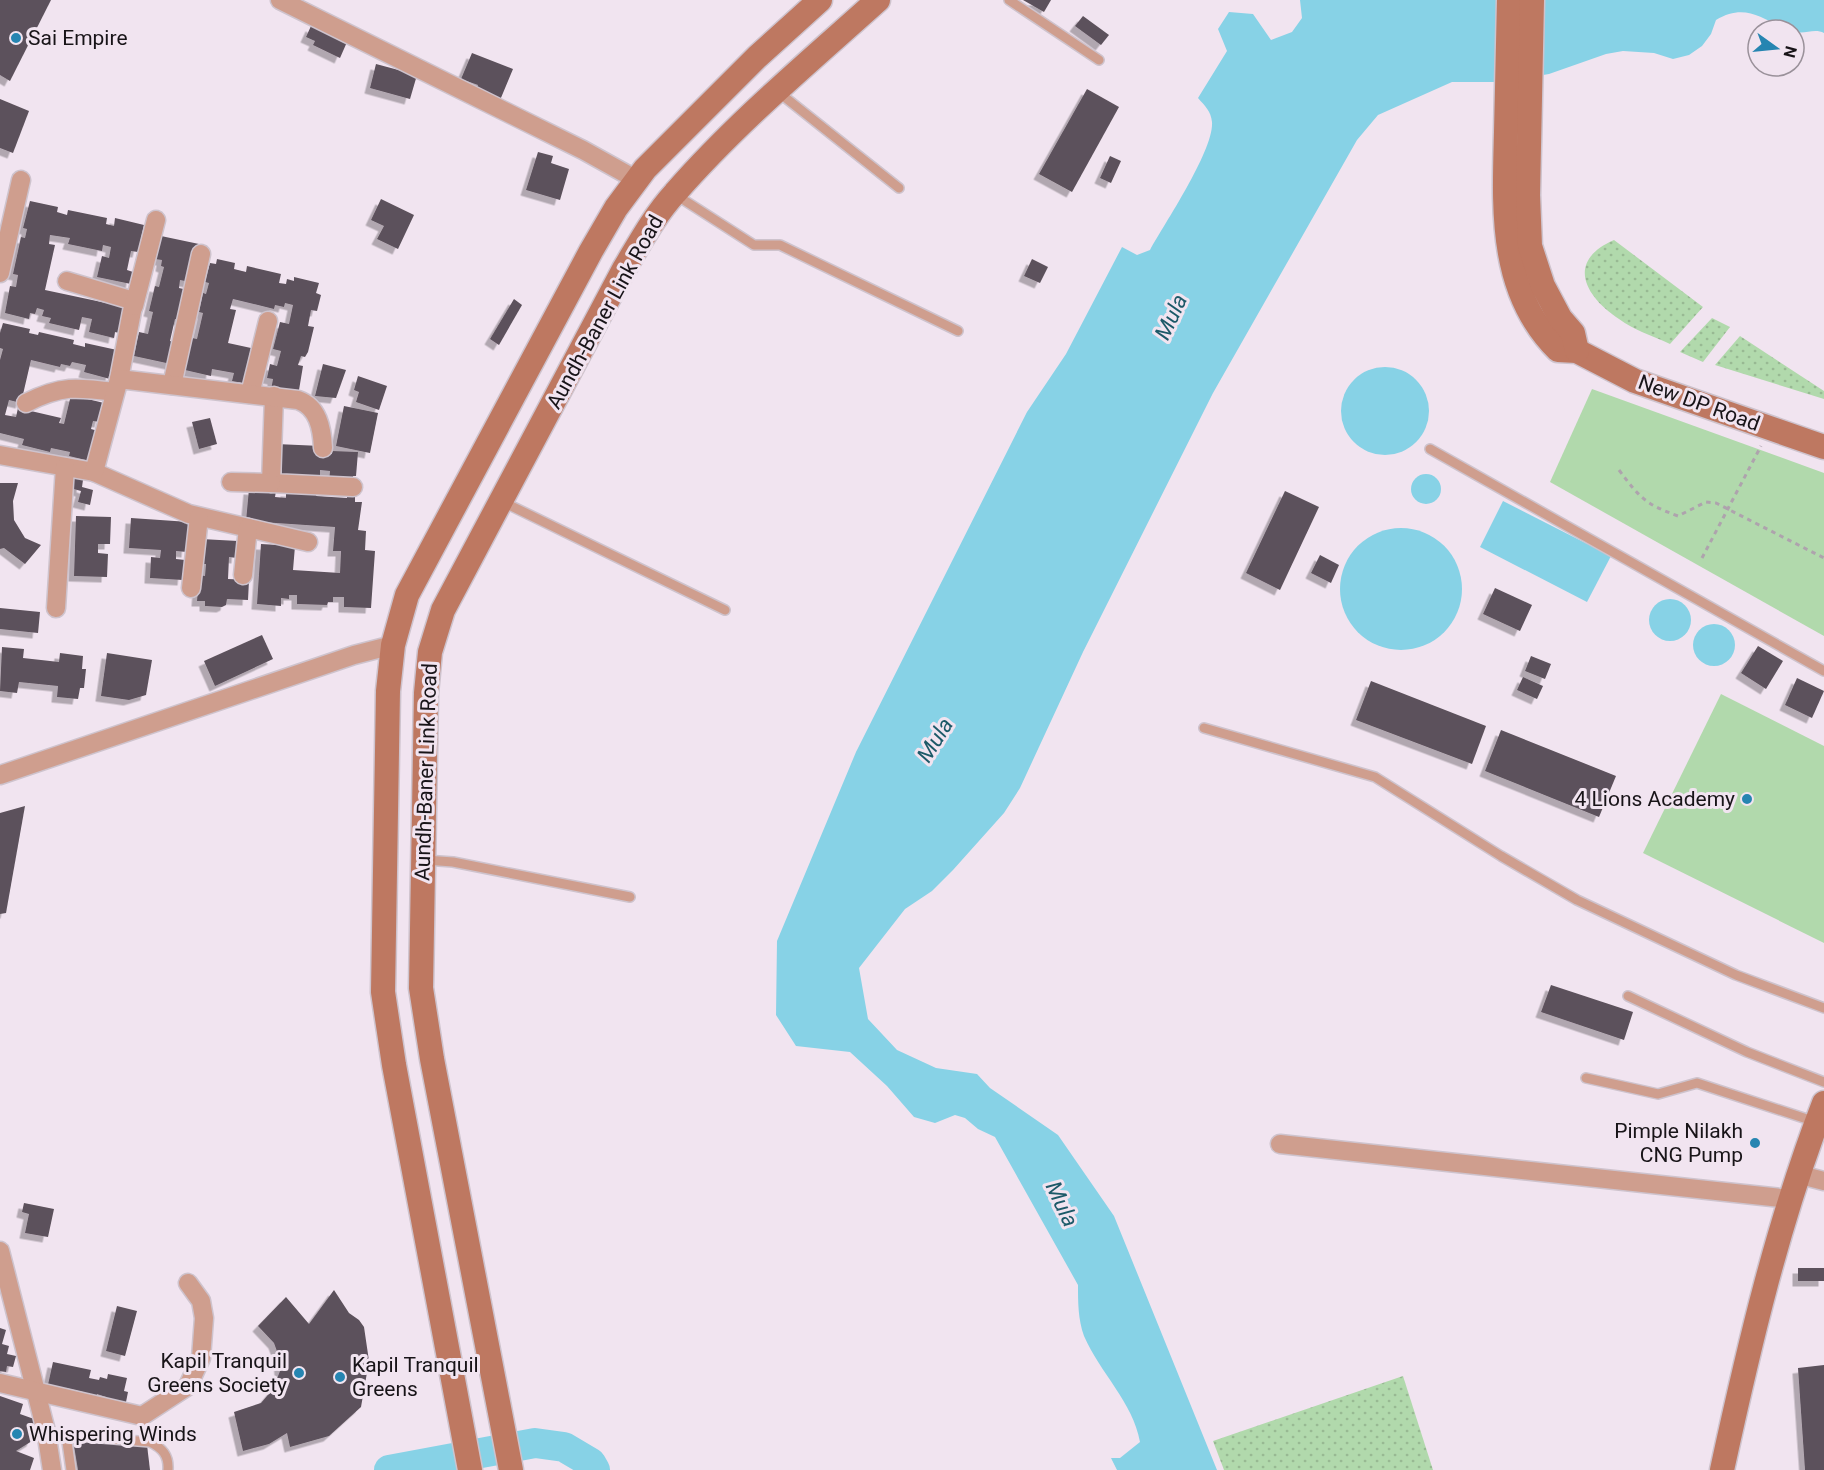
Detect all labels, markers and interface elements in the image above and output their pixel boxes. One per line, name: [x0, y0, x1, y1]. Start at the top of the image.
north arrow: [1746, 18, 1806, 78]
place label: Sai Empire: [28, 26, 128, 50]
marker: Sai Empire: [9, 31, 23, 45]
text: N: [1779, 44, 1801, 60]
street label: Aundh-Baner Link Road: [542, 211, 668, 413]
water label: Mula: [1150, 290, 1192, 344]
street label: New DP Road: [1635, 370, 1763, 436]
street label: Aundh-Baner Link Road: [410, 663, 442, 881]
water label: Mula: [912, 713, 958, 767]
place label: 4 Lions Academy: [1575, 787, 1735, 811]
marker: 4 Lions Academy: [1740, 792, 1754, 806]
place label: Pimple Nilakh CNG Pump: [1614, 1119, 1743, 1167]
marker: Pimple Nilakh CNG Pump: [1748, 1136, 1762, 1150]
water label: Mula: [1041, 1177, 1083, 1231]
place label: Kapil Tranquil Greens Society: [147, 1349, 287, 1397]
place label: Kapil Tranquil Greens: [352, 1353, 479, 1401]
marker: Kapil Tranquil Greens Society: [292, 1366, 306, 1380]
marker: Kapil Tranquil Greens: [333, 1370, 347, 1384]
place label: Whispering Winds: [29, 1422, 197, 1446]
marker: Whispering Winds: [10, 1427, 24, 1441]

